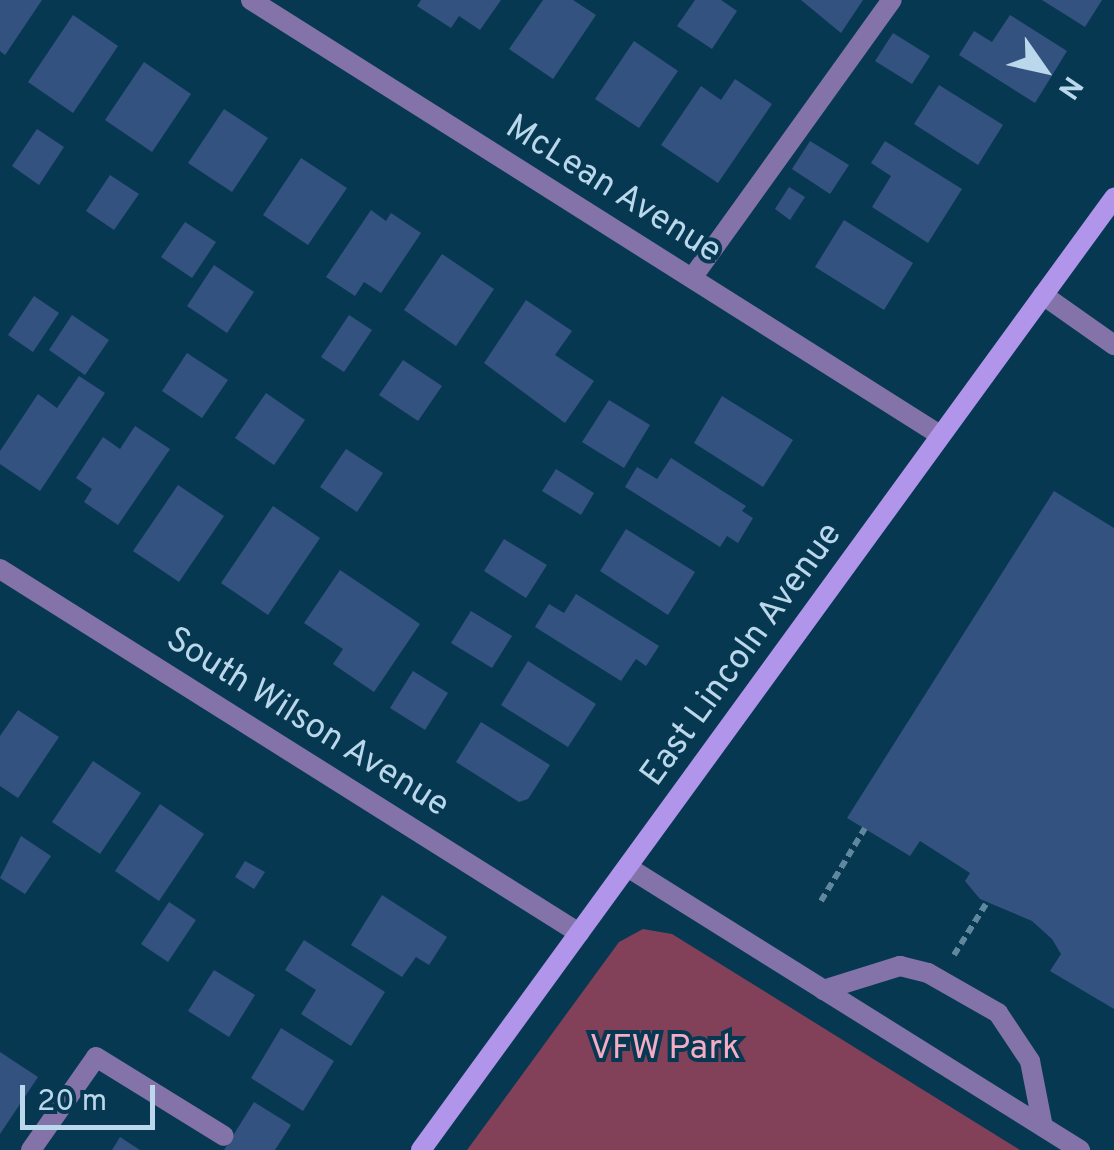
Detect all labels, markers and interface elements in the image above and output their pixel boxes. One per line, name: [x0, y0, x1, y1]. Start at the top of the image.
north arrow: [994, 20, 1094, 120]
text: N: [1048, 68, 1089, 105]
street label: McLean Avenue: [497, 107, 729, 273]
street label: East Lincoln Avenue: [632, 515, 852, 795]
street label: South Wilson Avenue: [157, 618, 457, 828]
park label: VFW Park: [589, 1028, 741, 1070]
scale bar: [25, 1065, 160, 1127]
text: 20 m: [37, 1084, 107, 1121]

